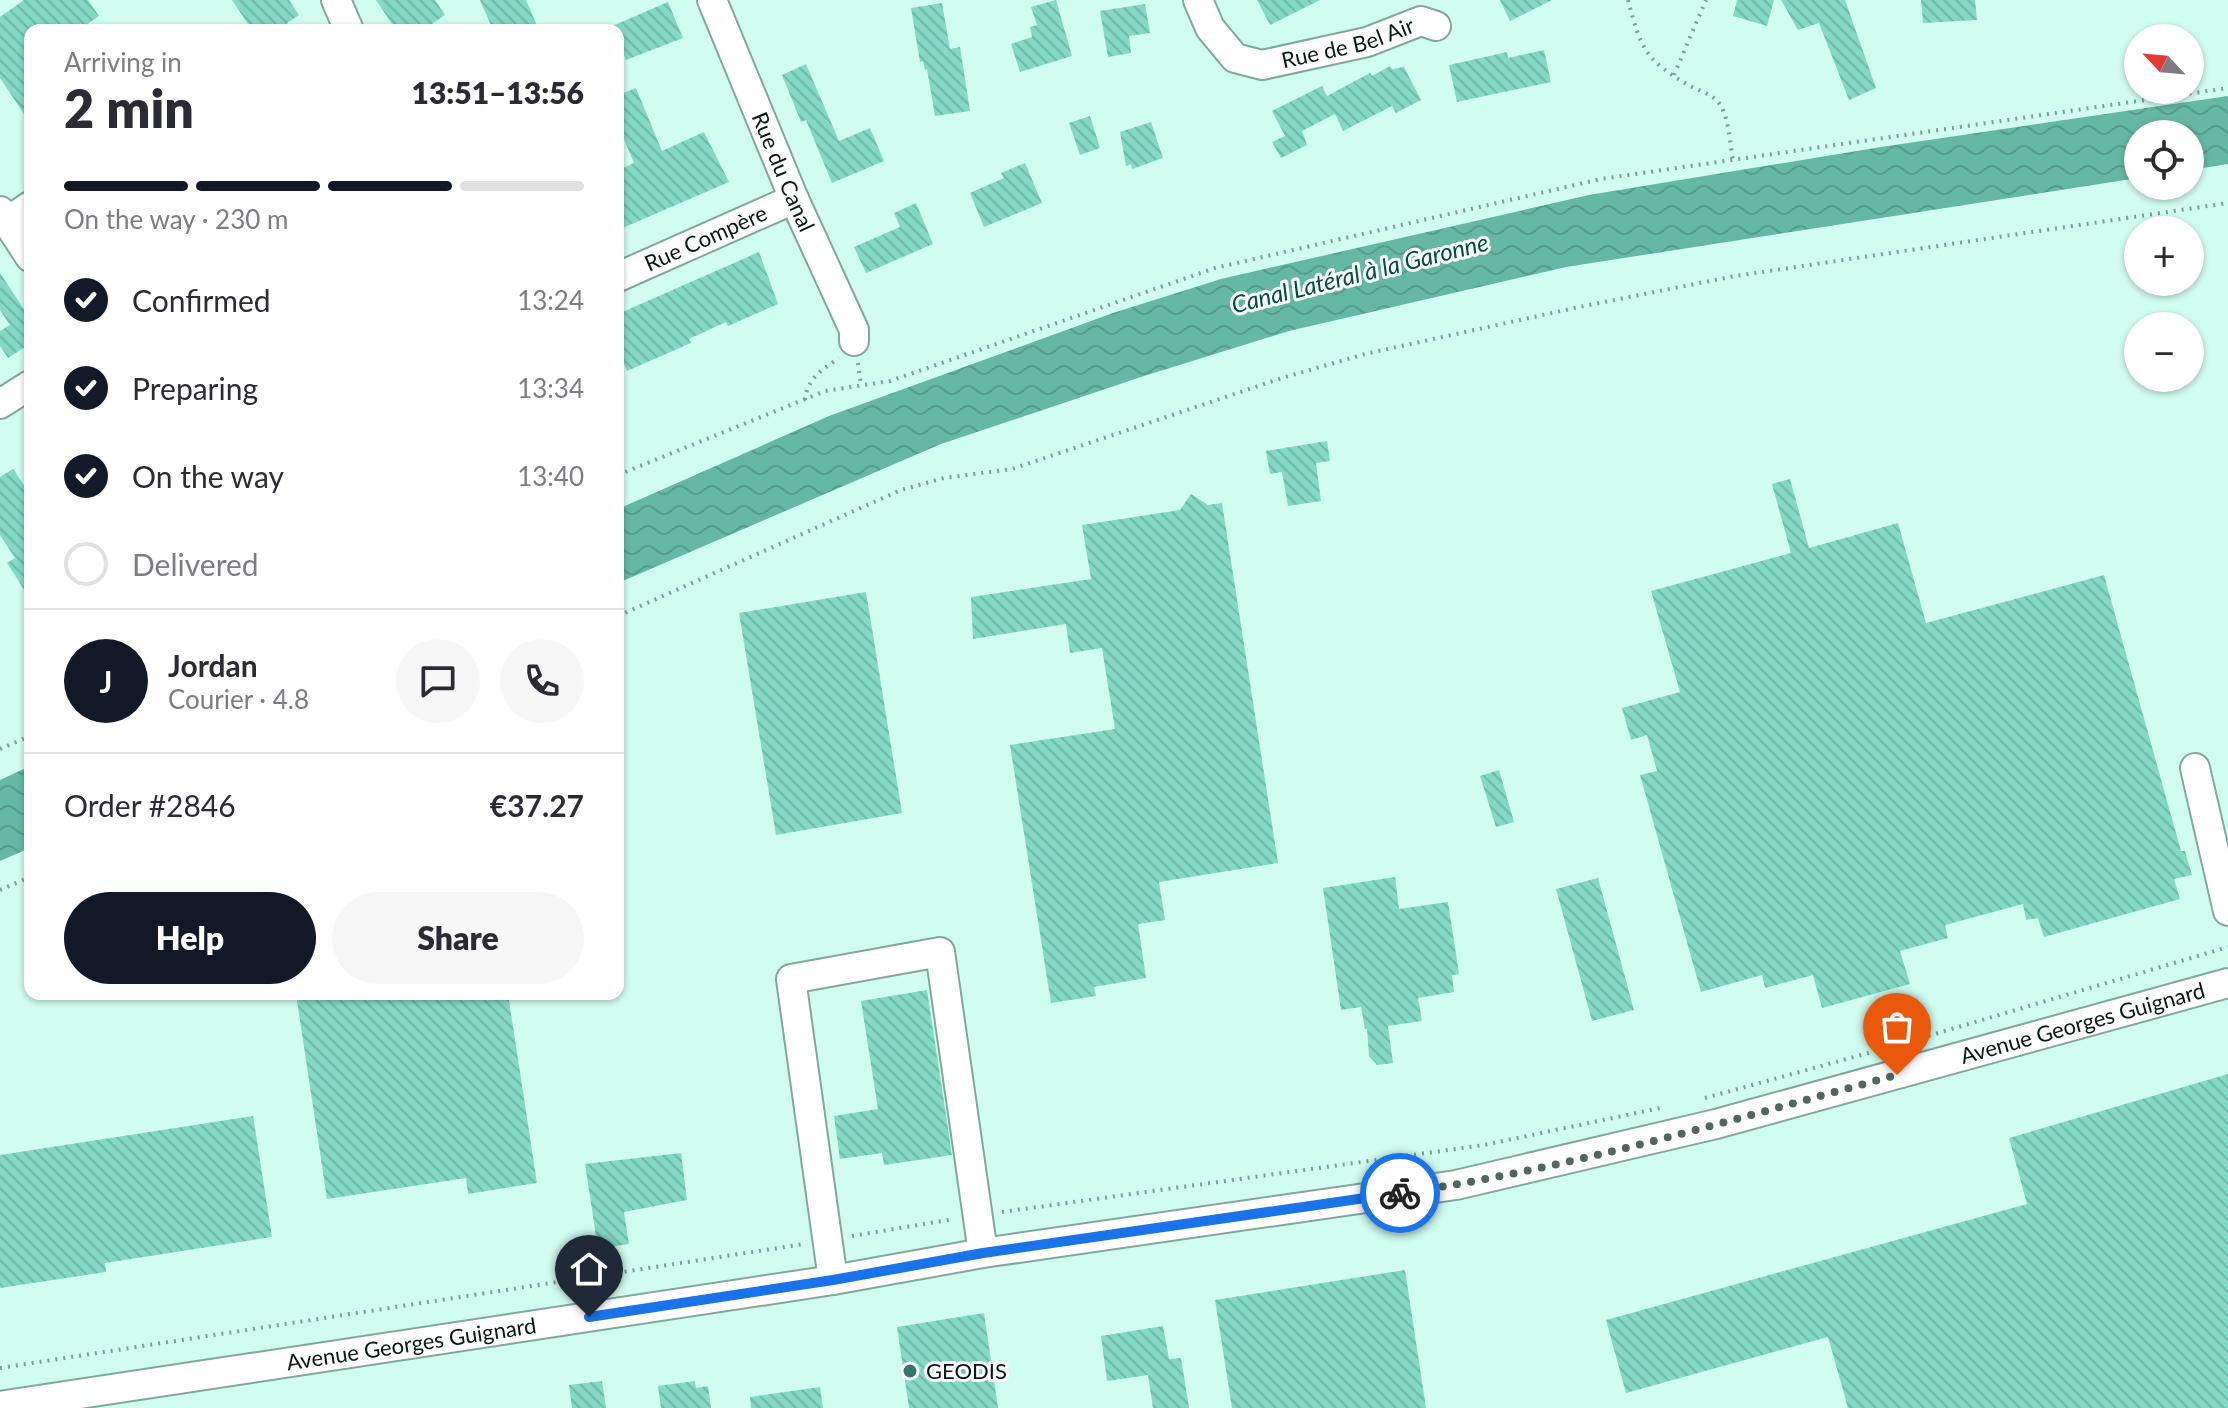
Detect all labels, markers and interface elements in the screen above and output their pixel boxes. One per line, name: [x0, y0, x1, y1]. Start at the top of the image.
street label: Rue de Bel Air: [1279, 11, 1418, 73]
north arrow: [2124, 24, 2204, 104]
map controls: [2124, 24, 2204, 392]
text: Arriving in: [64, 46, 182, 78]
text: 13:51–13:56: [411, 74, 584, 110]
text: 2 min: [64, 77, 194, 139]
street label: Rue du Canal: [747, 108, 821, 236]
button: locate: [2124, 120, 2204, 200]
street label: Rue Compère: [640, 199, 771, 277]
text: On the way · 230 m: [64, 203, 288, 235]
button: +: [2124, 216, 2204, 296]
water label: Canal Latéral à la Garonne: [1228, 227, 1491, 319]
icon: check: [64, 278, 108, 322]
text: Confirmed: [132, 282, 271, 318]
text: 13:24: [517, 284, 584, 316]
button: −: [2124, 312, 2204, 392]
icon: check: [64, 366, 108, 410]
text: Preparing: [132, 370, 258, 406]
text: 13:34: [517, 372, 584, 404]
icon: check: [64, 454, 108, 498]
text: On the way: [132, 458, 284, 494]
text: 13:40: [517, 460, 584, 492]
text: Delivered: [132, 546, 259, 582]
button: chat: [396, 639, 480, 723]
button: phone: [500, 639, 584, 723]
text: Jordan: [168, 647, 258, 683]
text: J: [100, 663, 112, 699]
text: Courier · 4.8: [168, 683, 309, 715]
text: Order #2846: [64, 787, 236, 823]
text: €37.27: [490, 787, 584, 823]
button: Help: [64, 892, 316, 984]
button: Share: [332, 892, 584, 984]
street label: Avenue Georges Guignard: [1957, 976, 2208, 1069]
pin: [1863, 993, 1931, 1075]
icon: bag: [1875, 1005, 1919, 1049]
courier: [1360, 1153, 1440, 1233]
icon: bike: [1378, 1171, 1422, 1215]
pin: [555, 1235, 623, 1317]
icon: home: [567, 1247, 611, 1291]
street label: Avenue Georges Guignard: [284, 1311, 538, 1376]
place label: GEODIS: [926, 1357, 1007, 1384]
marker: GEODIS: [901, 1362, 919, 1380]

